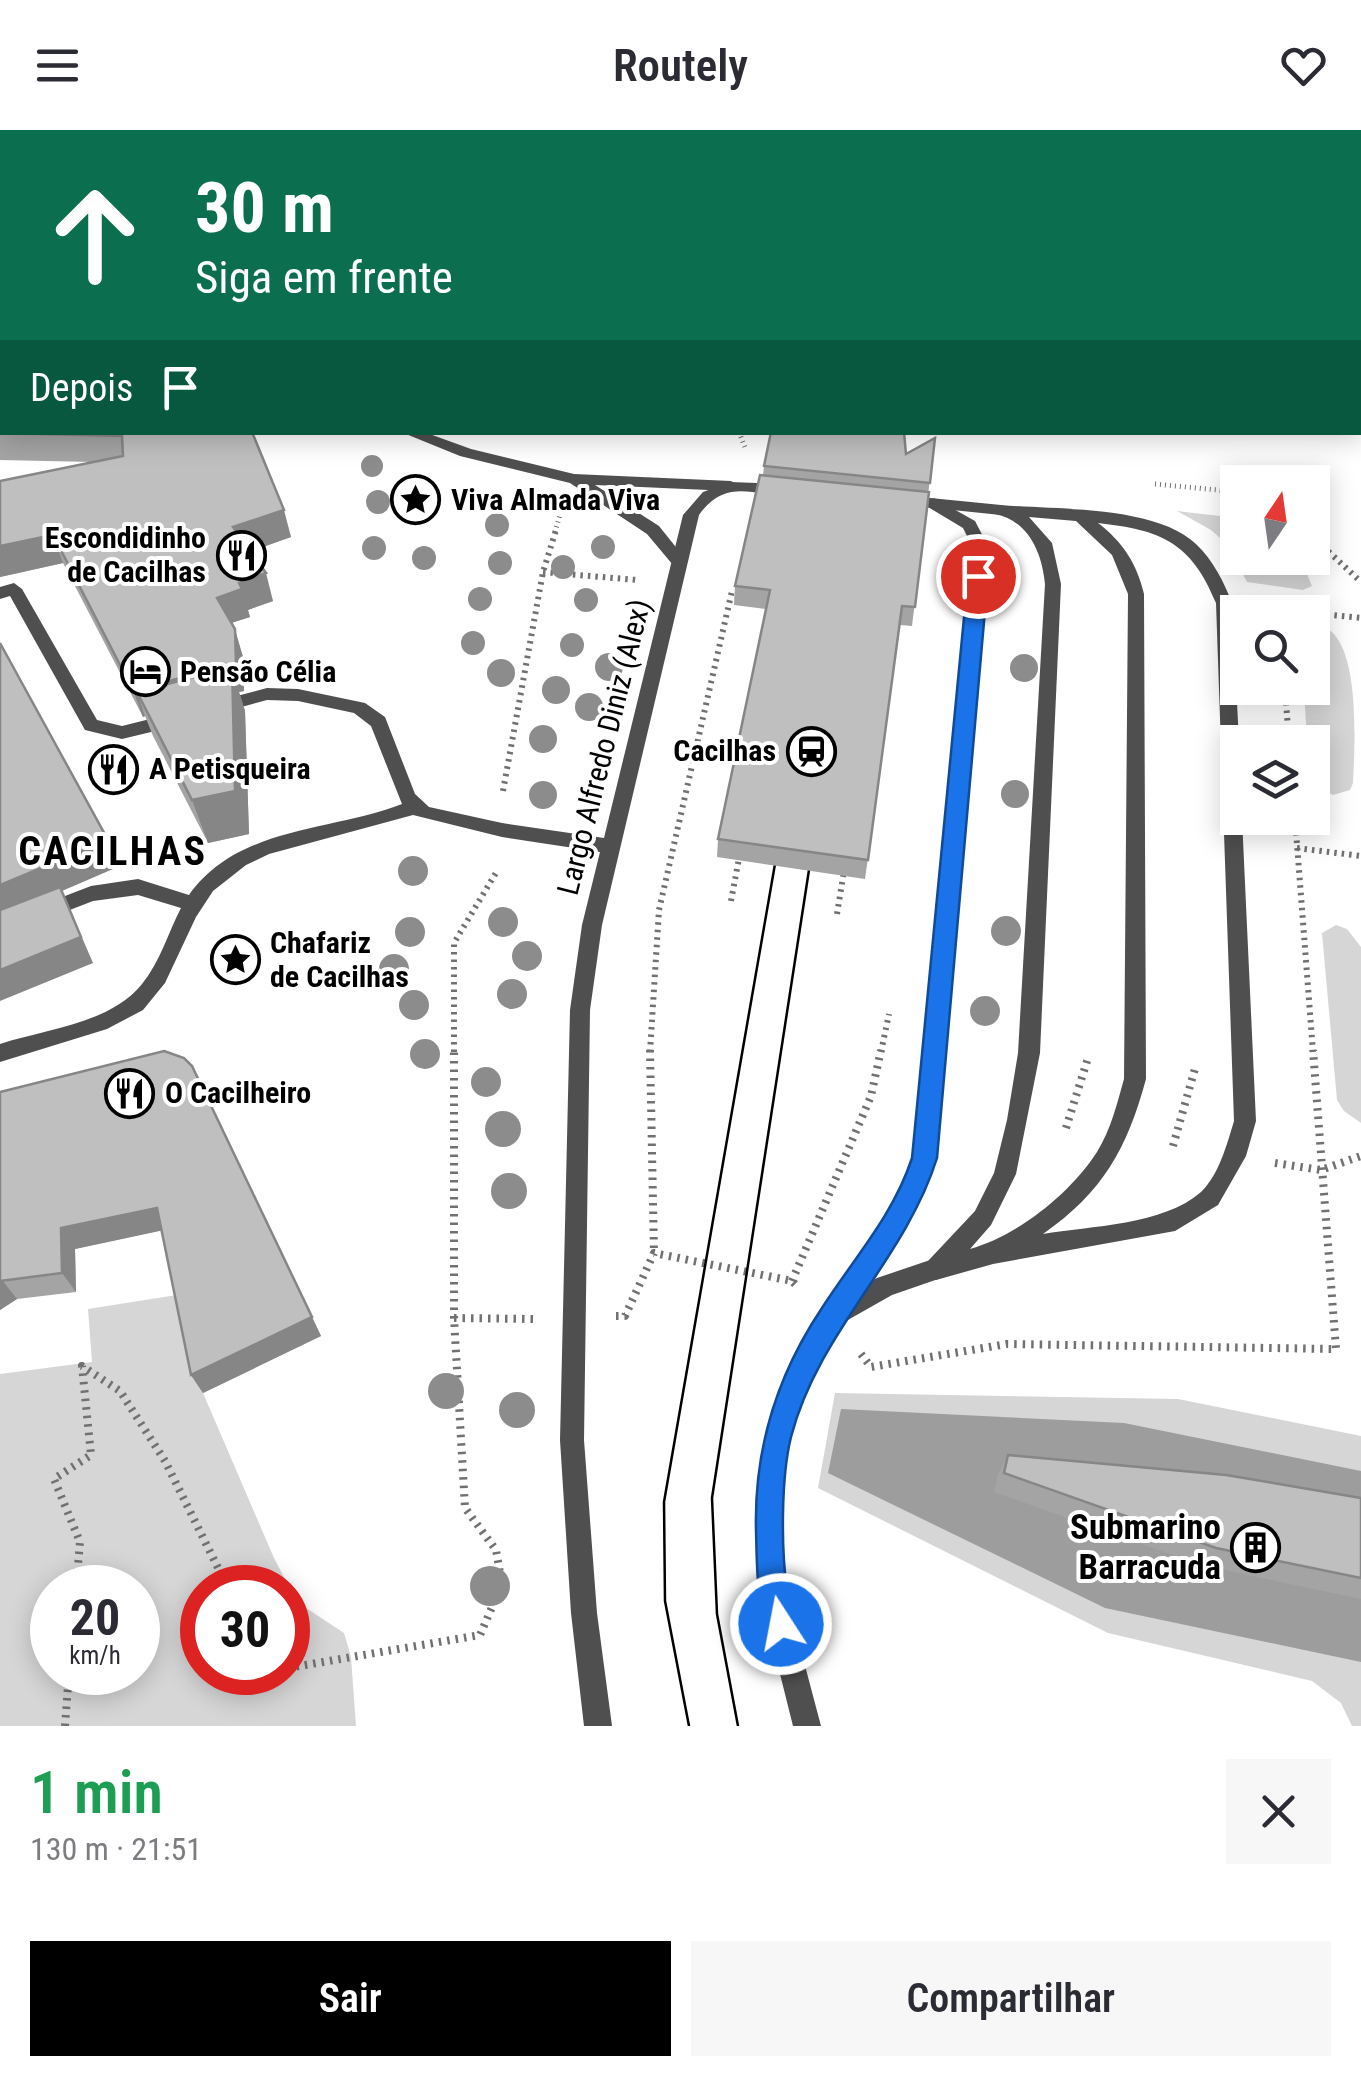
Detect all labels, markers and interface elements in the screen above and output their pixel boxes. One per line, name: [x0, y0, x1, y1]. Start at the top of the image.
icon: menu: [30, 38, 85, 93]
icon: heart: [1276, 38, 1331, 93]
text: Routely: [613, 39, 748, 92]
text: 30 m: [195, 167, 334, 249]
icon: ahead: [30, 170, 160, 300]
text: Siga em frente: [195, 251, 453, 304]
icon: arrive: [153, 360, 208, 415]
text: Depois: [30, 366, 133, 410]
north arrow: [1220, 465, 1330, 575]
map controls: [1220, 465, 1330, 835]
place icon: Viva Almada Viva: [390, 474, 442, 526]
place label: Viva Almada Viva: [451, 482, 660, 517]
place label: Escondidinho de Cacilhas: [45, 520, 206, 589]
restaurant icon: Escondidinho de Cacilhas: [215, 529, 267, 581]
pin: [936, 534, 1021, 619]
icon: arrive: [951, 549, 1006, 604]
street label: Largo Alfredo Diniz (Alex): [550, 595, 657, 898]
button: search: [1220, 595, 1330, 705]
hotel icon: Pensão Célia: [119, 646, 171, 698]
place label: Pensão Célia: [180, 654, 336, 689]
station icon: Cacilhas: [785, 725, 837, 777]
button: layers: [1220, 725, 1330, 835]
place label: Cacilhas: [673, 733, 776, 768]
restaurant icon: A Petisqueira: [88, 743, 140, 795]
place label: A Petisqueira: [149, 751, 311, 786]
district label: CACILHAS: [18, 828, 208, 875]
place label: Chafariz de Cacilhas: [270, 925, 409, 994]
place icon: Chafariz de Cacilhas: [209, 934, 261, 986]
restaurant icon: O Cacilheiro: [104, 1067, 156, 1119]
place label: O Cacilheiro: [165, 1075, 311, 1110]
place label: Submarino Barracuda: [1070, 1507, 1221, 1588]
building icon: Submarino Barracuda: [1230, 1521, 1282, 1573]
speed limit sign: 30: [180, 1565, 310, 1695]
position arrow: [729, 1572, 833, 1676]
text: 20: [70, 1589, 120, 1647]
text: km/h: [69, 1641, 121, 1670]
text: 1 min: [30, 1757, 163, 1828]
button: close: [1226, 1759, 1331, 1864]
text: 130 m · 21:51: [30, 1830, 202, 1868]
button: Sair: [30, 1941, 671, 2056]
button: Compartilhar: [691, 1941, 1331, 2056]

